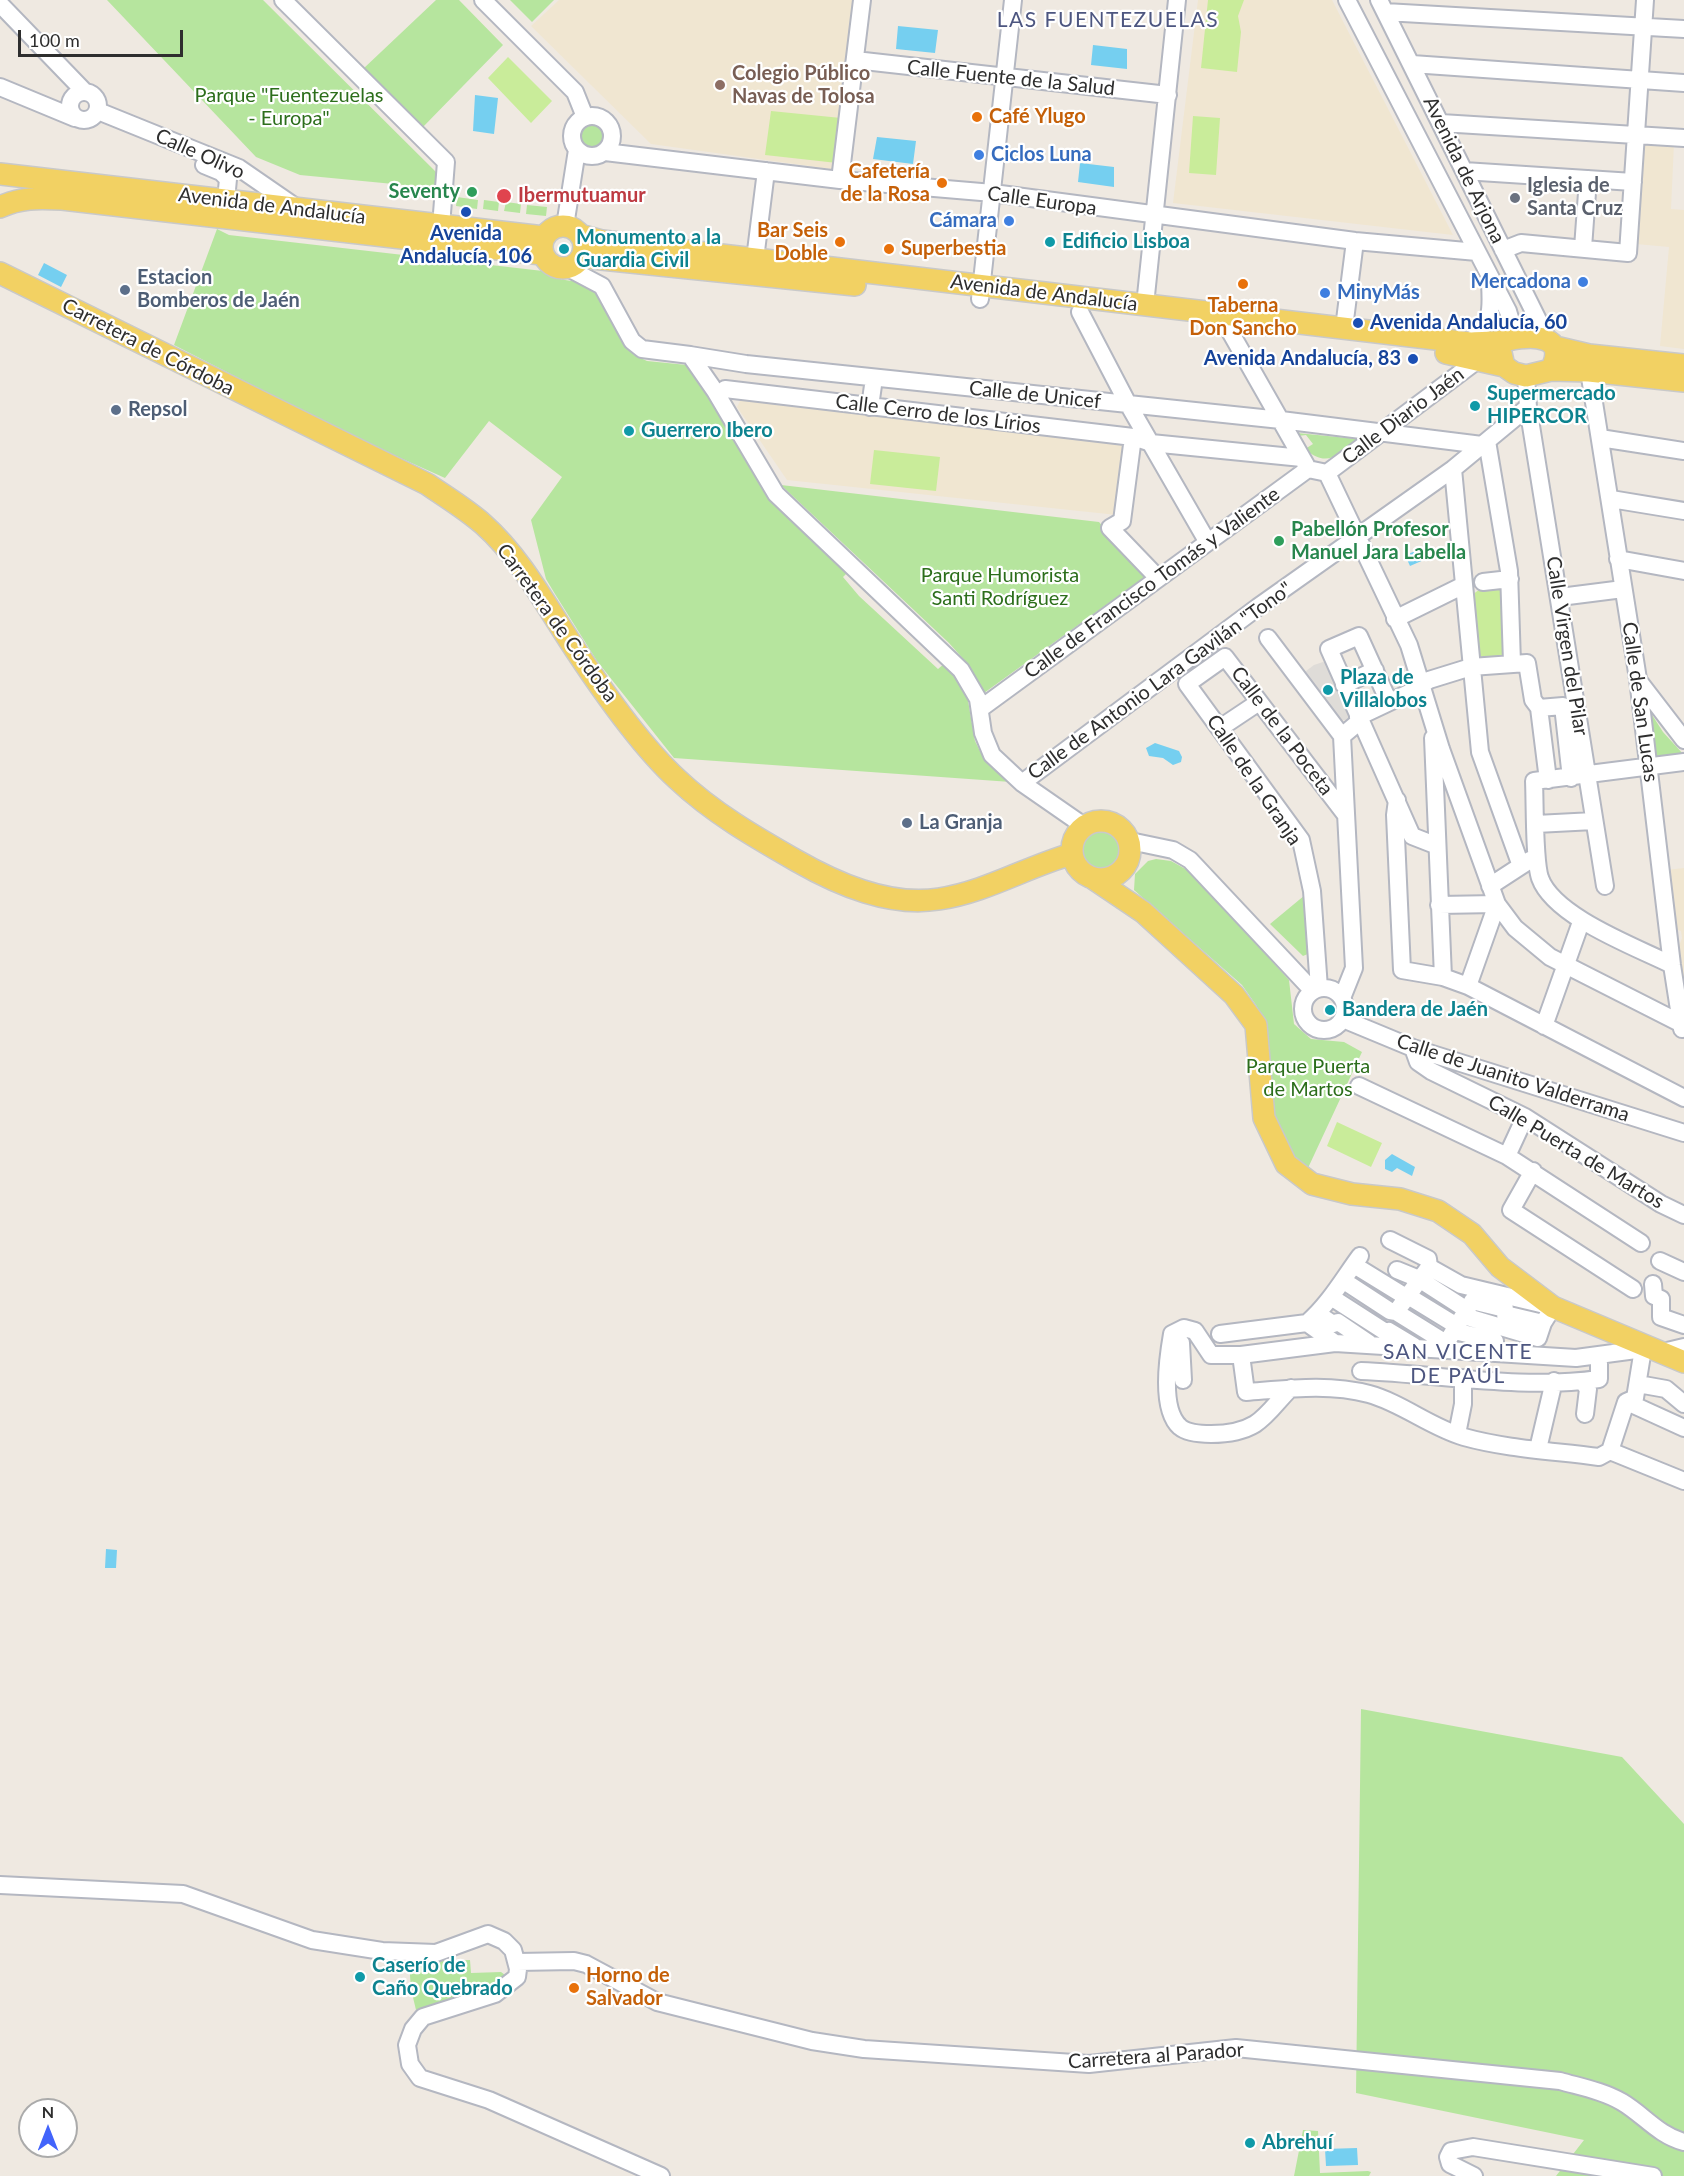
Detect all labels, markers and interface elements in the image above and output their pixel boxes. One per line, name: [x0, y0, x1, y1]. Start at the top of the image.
district label: LAS FUENTEZUELAS: [997, 7, 1219, 33]
scale bar: [21, 18, 186, 56]
text: 100 m: [29, 29, 80, 51]
street label: Calle Fuente de la Salud: [906, 55, 1116, 101]
place label: Colegio Público Navas de Tolosa: [732, 62, 875, 109]
marker: Colegio Público Navas de Tolosa: [713, 78, 727, 92]
park label: Parque "Fuentezuelas - Europa": [195, 84, 383, 131]
street label: Avenida de Arjona: [1418, 93, 1510, 247]
place label: Café Ylugo: [989, 105, 1086, 129]
marker: Café Ylugo: [970, 110, 984, 124]
street label: Calle Olivo: [152, 124, 248, 184]
place label: Ciclos Luna: [991, 143, 1092, 167]
marker: Ciclos Luna: [972, 148, 986, 162]
place label: Cafetería de la Rosa: [841, 160, 930, 207]
place label: Iglesia de Santa Cruz: [1527, 174, 1623, 221]
marker: Cafetería de la Rosa: [935, 176, 949, 190]
place label: Seventy: [389, 180, 460, 204]
street label: Calle Europa: [986, 181, 1098, 221]
street label: Avenida de Andalucía: [177, 183, 367, 229]
place label: Ibermutuamur: [518, 184, 646, 208]
marker: Seventy: [465, 185, 479, 199]
marker: Ibermutuamur: [495, 187, 513, 205]
marker: Iglesia de Santa Cruz: [1508, 191, 1522, 205]
marker: Avenida Andalucía, 106: [459, 205, 473, 219]
place label: Cámara: [929, 209, 997, 233]
marker: Cámara: [1002, 214, 1016, 228]
place label: Bar Seis Doble: [757, 219, 828, 266]
place label: Avenida Andalucía, 106: [400, 222, 532, 269]
place label: Monumento a la Guardia Civil: [576, 226, 721, 273]
place label: Edificio Lisboa: [1062, 230, 1190, 254]
marker: Bar Seis Doble: [833, 235, 847, 249]
marker: Edificio Lisboa: [1043, 235, 1057, 249]
place label: Superbestia: [901, 237, 1006, 261]
marker: Monumento a la Guardia Civil: [557, 242, 571, 256]
marker: Superbestia: [882, 242, 896, 256]
place label: Estacion Bomberos de Jaén: [137, 266, 300, 313]
street label: Avenida de Andalucía: [949, 270, 1139, 316]
place label: Mercadona: [1471, 270, 1571, 294]
marker: Mercadona: [1576, 275, 1590, 289]
marker: Taberna Don Sancho: [1236, 277, 1250, 291]
place label: MinyMás: [1337, 281, 1420, 305]
marker: Estacion Bomberos de Jaén: [118, 283, 132, 297]
marker: MinyMás: [1318, 286, 1332, 300]
street label: Carretera de Córdoba: [58, 293, 238, 401]
place label: Taberna Don Sancho: [1189, 294, 1297, 341]
place label: Avenida Andalucía, 60: [1370, 311, 1567, 335]
marker: Avenida Andalucía, 60: [1351, 316, 1365, 330]
place label: Avenida Andalucía, 83: [1204, 347, 1401, 371]
marker: Avenida Andalucía, 83: [1406, 352, 1420, 366]
street label: Calle Diario Jaén: [1337, 362, 1469, 470]
street label: Calle de Unicef: [968, 376, 1102, 414]
place label: Supermercado HIPERCOR: [1487, 382, 1616, 429]
street label: Calle Cerro de los Lírios: [834, 389, 1042, 439]
place label: Repsol: [128, 398, 187, 422]
marker: Supermercado HIPERCOR: [1468, 399, 1482, 413]
marker: Repsol: [109, 403, 123, 417]
place label: Guerrero Ibero: [641, 419, 773, 443]
marker: Guerrero Ibero: [622, 424, 636, 438]
street label: Calle de Francisco Tomás y Valiente: [1020, 482, 1284, 684]
place label: Pabellón Profesor Manuel Jara Labella: [1291, 518, 1466, 565]
marker: Pabellón Profesor Manuel Jara Labella: [1272, 534, 1286, 548]
street label: Carretera de Córdoba: [492, 539, 622, 707]
street label: Calle Virgen del Pilar: [1541, 555, 1593, 737]
park label: Parque Humorista Santi Rodríguez: [921, 564, 1079, 611]
street label: Calle de Antonio Lara Gavilán "Tono": [1023, 577, 1297, 785]
street label: Calle de San Lucas: [1617, 620, 1663, 784]
street label: Calle de la Poceta: [1226, 662, 1338, 800]
place label: Plaza de Villalobos: [1340, 666, 1427, 713]
marker: Plaza de Villalobos: [1321, 683, 1335, 697]
street label: Calle de la Granja: [1201, 710, 1307, 850]
place label: La Granja: [919, 811, 1003, 835]
marker: La Granja: [900, 816, 914, 830]
place label: Bandera de Jaén: [1342, 998, 1488, 1022]
marker: Bandera de Jaén: [1323, 1003, 1337, 1017]
street label: Calle de Juanito Valderrama: [1394, 1029, 1632, 1127]
park label: Parque Puerta de Martos: [1246, 1055, 1370, 1102]
street label: Calle Puerta de Martos: [1484, 1090, 1668, 1214]
district label: SAN VICENTE DE PAÚL: [1383, 1339, 1533, 1389]
place label: Caserío de Caño Quebrado: [372, 1954, 513, 2001]
place label: Horno de Salvador: [586, 1964, 670, 2011]
marker: Caserío de Caño Quebrado: [353, 1970, 367, 1984]
marker: Horno de Salvador: [567, 1981, 581, 1995]
street label: Carretera al Parador: [1067, 2038, 1245, 2074]
north arrow: [18, 2098, 78, 2158]
text: N: [42, 2102, 54, 2121]
place label: Abrehuí: [1262, 2131, 1333, 2155]
marker: Abrehuí: [1243, 2136, 1257, 2150]

